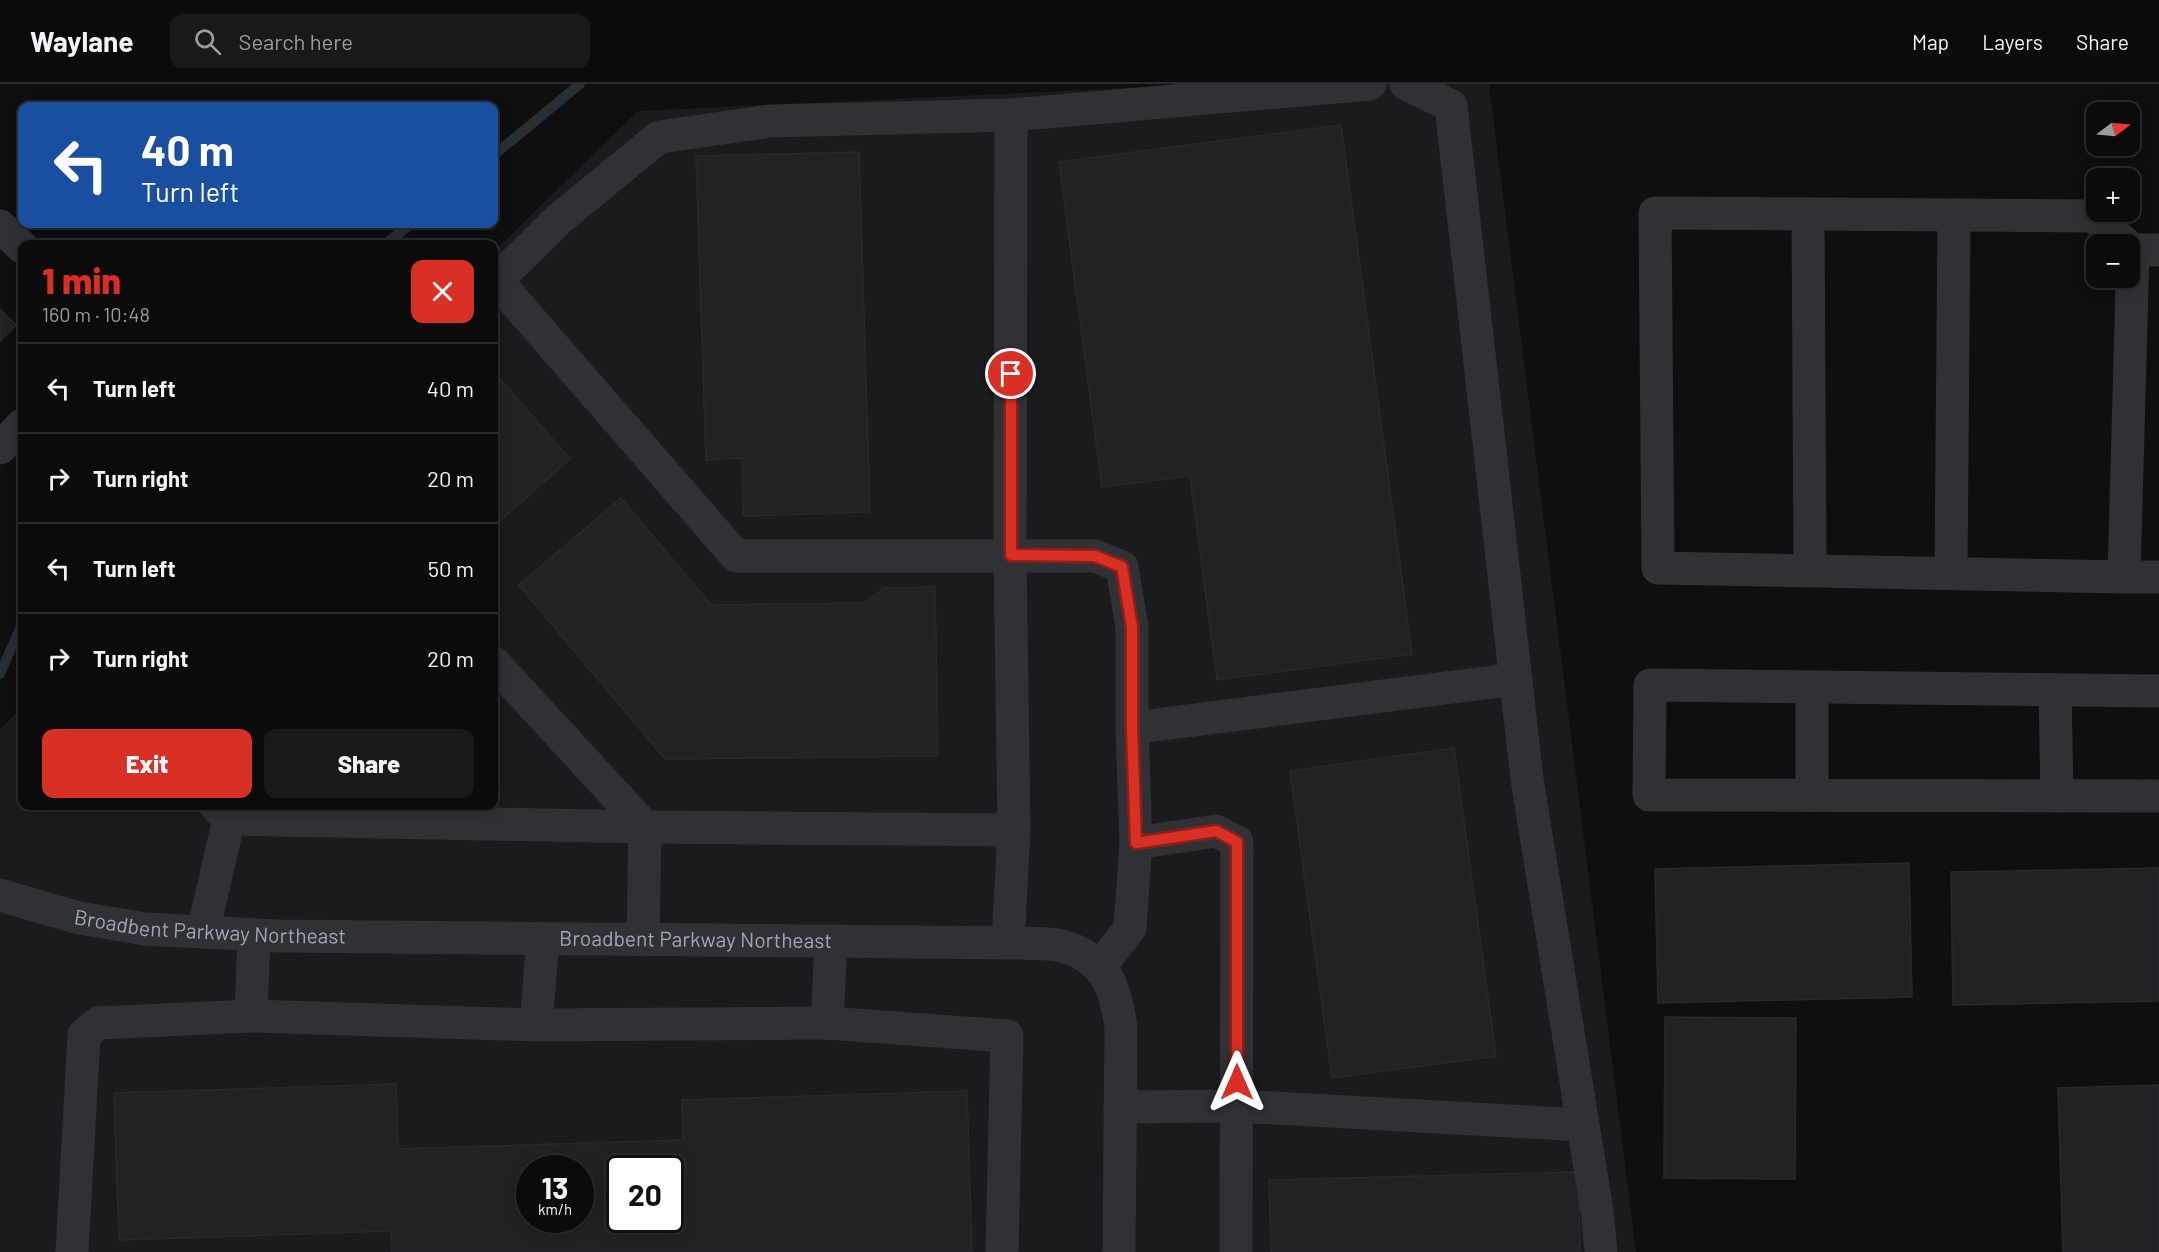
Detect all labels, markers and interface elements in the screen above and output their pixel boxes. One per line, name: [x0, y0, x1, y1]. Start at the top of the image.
search box: [170, 14, 590, 68]
text: Waylane: [30, 24, 134, 58]
icon: search: [191, 25, 224, 58]
text: Search here: [239, 28, 353, 54]
text: Map: [1912, 29, 1949, 54]
text: Layers: [1982, 29, 2043, 54]
text: Share: [2076, 29, 2129, 54]
north arrow: [2086, 102, 2140, 156]
map controls: [2086, 102, 2140, 288]
text: 40 m: [141, 124, 234, 174]
icon: left: [42, 126, 120, 204]
button: +: [2086, 168, 2140, 222]
text: Turn left: [141, 175, 239, 207]
button: −: [2086, 234, 2140, 288]
text: 1 min: [42, 258, 121, 301]
button: close: [411, 260, 474, 323]
text: 160 m · 10:48: [42, 302, 150, 326]
pin: [985, 348, 1036, 399]
icon: arrive: [994, 357, 1027, 390]
icon: left: [42, 372, 75, 405]
text: Turn left: [93, 375, 176, 401]
text: 40 m: [427, 375, 474, 401]
icon: right: [42, 462, 75, 495]
text: Turn right: [93, 465, 188, 491]
text: 20 m: [427, 465, 474, 491]
icon: left: [42, 552, 75, 585]
text: Turn left: [93, 555, 176, 581]
text: 50 m: [428, 555, 474, 581]
icon: right: [42, 642, 75, 675]
text: Turn right: [93, 645, 188, 671]
text: 20 m: [427, 645, 474, 671]
button: Exit: [42, 729, 252, 798]
button: Share: [264, 729, 474, 798]
street label: Broadbent Parkway Northeast: [73, 903, 346, 948]
street label: Broadbent Parkway Northeast: [559, 925, 832, 952]
position arrow: [1205, 1050, 1269, 1114]
speed limit sign: 20: [606, 1155, 684, 1233]
text: 13: [542, 1169, 568, 1205]
text: km/h: [538, 1200, 572, 1218]

